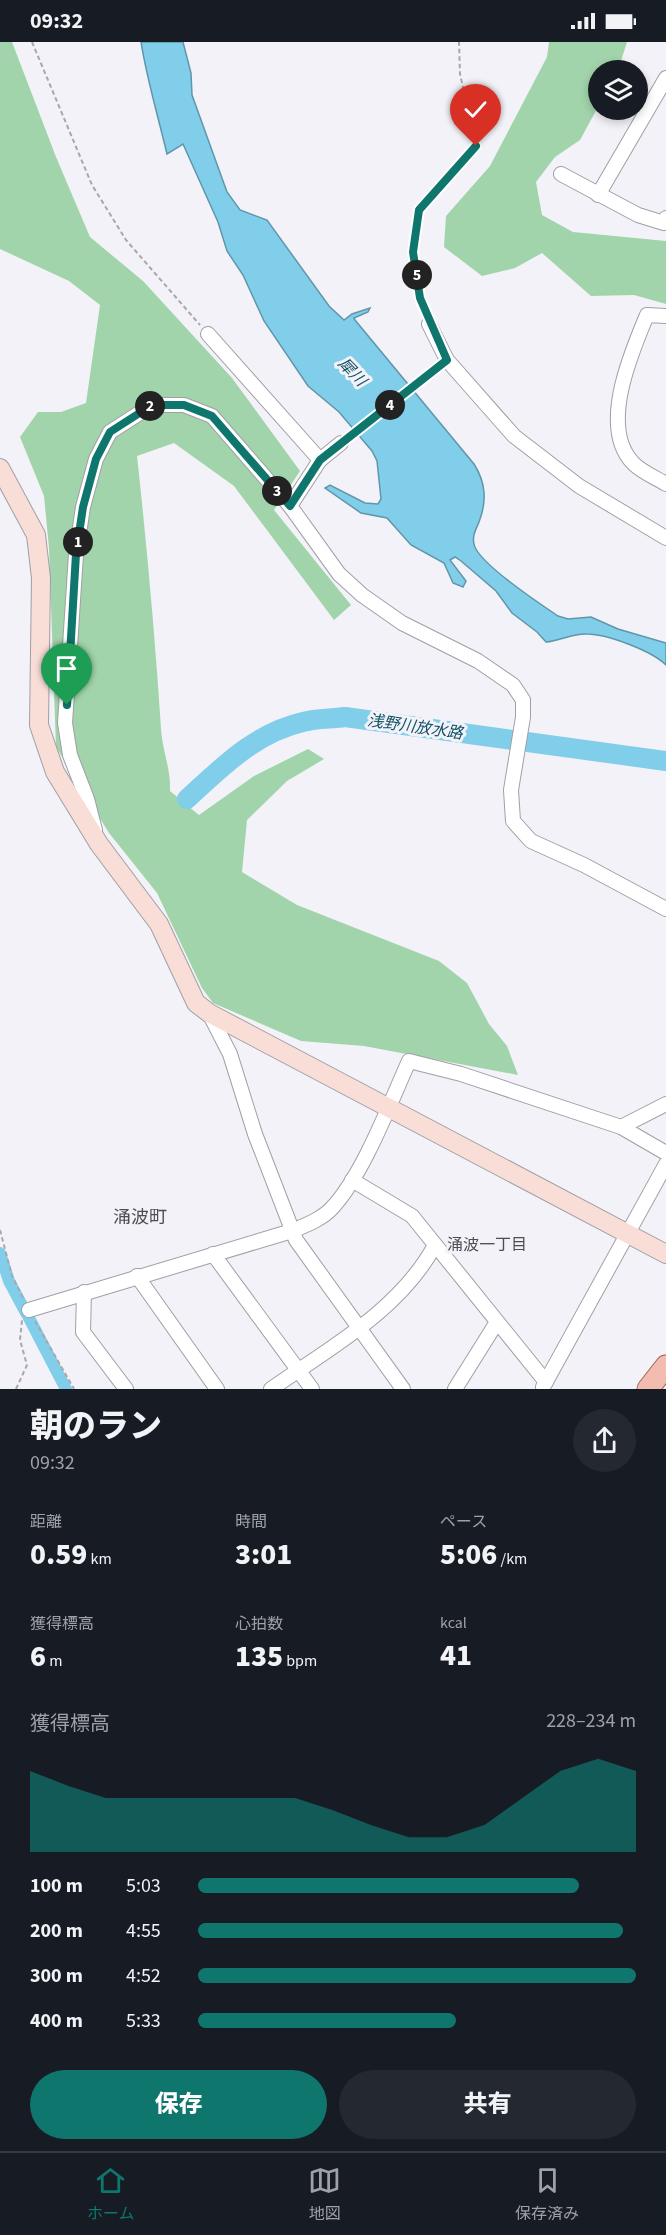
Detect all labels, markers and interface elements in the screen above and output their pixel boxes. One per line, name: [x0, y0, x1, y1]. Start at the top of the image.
text: 09:32: [30, 5, 83, 37]
map controls: [588, 60, 648, 120]
button: layers: [588, 60, 648, 120]
pin: [450, 84, 501, 146]
icon: check: [459, 93, 492, 126]
pin: 5: [402, 260, 432, 290]
text: 5: [413, 264, 421, 286]
water label: 犀川: [333, 353, 372, 393]
pin: 4: [375, 390, 405, 420]
pin: 2: [135, 391, 165, 421]
text: 4: [386, 394, 394, 416]
text: 2: [146, 395, 154, 417]
pin: 3: [262, 476, 292, 506]
text: 3: [273, 480, 281, 502]
pin: 1: [63, 527, 93, 557]
text: 1: [74, 531, 82, 553]
pin: [41, 643, 92, 705]
icon: arrive: [50, 652, 83, 685]
water label: 浅野川放水路: [366, 709, 466, 745]
district label: 涌波町: [113, 1205, 167, 1230]
district label: 涌波一丁目: [447, 1234, 527, 1256]
text: 朝のラン: [30, 1403, 162, 1450]
button: share: [573, 1409, 636, 1472]
text: 09:32: [30, 1449, 75, 1477]
text: 距離: [30, 1511, 62, 1533]
text: 時間: [235, 1511, 267, 1533]
text: ペース: [440, 1511, 487, 1533]
text: 0.59: [30, 1533, 87, 1576]
text: 3:01: [235, 1533, 292, 1576]
text: 5:06: [440, 1533, 497, 1576]
text: km: [87, 1548, 112, 1570]
text: /km: [497, 1548, 527, 1570]
text: kcal: [440, 1612, 467, 1634]
text: 獲得標高: [30, 1613, 94, 1635]
text: 心拍数: [235, 1613, 283, 1635]
text: 41: [440, 1634, 472, 1677]
text: 6: [30, 1635, 46, 1678]
text: 135: [235, 1635, 283, 1678]
text: m: [46, 1650, 63, 1672]
text: bpm: [283, 1650, 317, 1672]
text: 228–234 m: [546, 1707, 636, 1735]
text: 獲得標高: [30, 1710, 110, 1738]
text: 100 m: [30, 1872, 83, 1900]
text: 5:03: [126, 1872, 161, 1900]
text: 200 m: [30, 1917, 83, 1945]
text: 4:55: [126, 1917, 161, 1945]
text: 300 m: [30, 1962, 83, 1990]
text: 4:52: [126, 1962, 161, 1990]
text: 400 m: [30, 2007, 83, 2035]
text: 5:33: [126, 2007, 161, 2035]
button: 保存: [30, 2070, 327, 2139]
button: 共有: [339, 2070, 636, 2139]
tab: ホーム: [87, 2164, 134, 2225]
tab: 地図: [308, 2164, 341, 2225]
tab: 保存済み: [515, 2164, 579, 2225]

